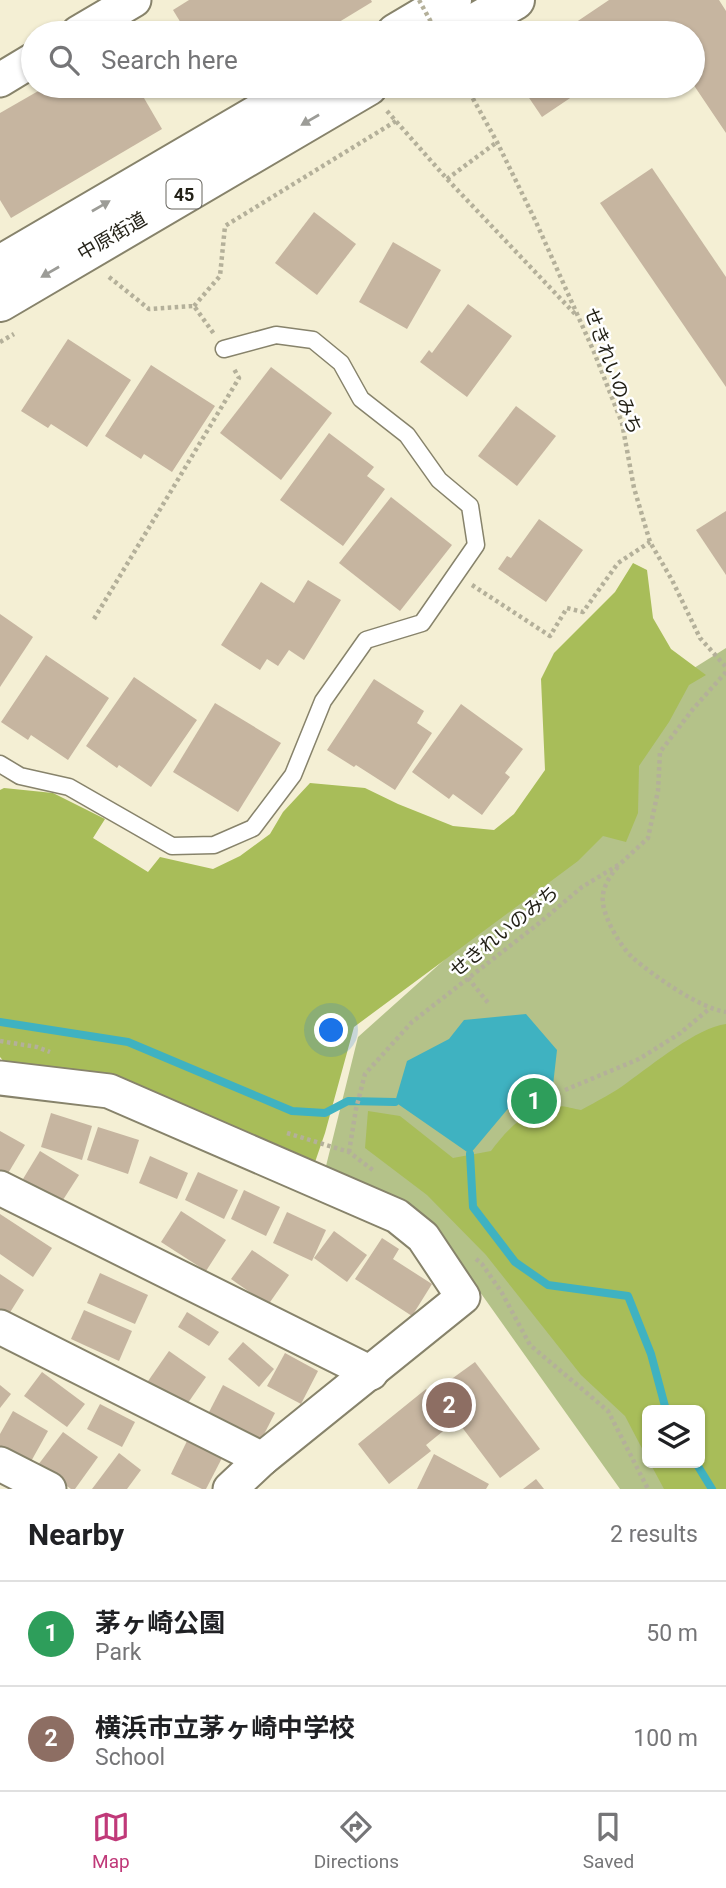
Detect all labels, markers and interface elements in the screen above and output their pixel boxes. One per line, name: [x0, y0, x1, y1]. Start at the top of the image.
search box: [21, 21, 705, 98]
icon: search: [45, 41, 83, 79]
text: Search here: [101, 45, 238, 75]
one-way arrow: [300, 114, 319, 126]
road number: 45: [166, 180, 202, 209]
one-way arrow: [92, 200, 111, 212]
street label: 中原街道: [73, 207, 151, 265]
one-way arrow: [40, 266, 59, 279]
street label: せきれいのみち: [579, 305, 647, 437]
street label: せきれいのみち: [445, 880, 563, 982]
your location: [314, 1013, 348, 1047]
pin: 1: [511, 1075, 557, 1127]
pin: 2: [426, 1379, 472, 1431]
map controls: [642, 1405, 705, 1468]
button: layers: [642, 1405, 705, 1468]
text: Nearby: [28, 1517, 124, 1552]
text: 2 results: [610, 1521, 698, 1548]
text: 茅ヶ崎公園: [95, 1608, 225, 1638]
text: 1: [44, 1620, 58, 1647]
text: 50 m: [646, 1620, 698, 1647]
text: Park: [95, 1639, 141, 1666]
text: 横浜市立茅ヶ崎中学校: [95, 1713, 355, 1743]
text: 2: [44, 1725, 58, 1752]
text: 100 m: [633, 1725, 698, 1752]
text: School: [95, 1744, 165, 1771]
tab: Map: [92, 1808, 130, 1873]
tab: Directions: [314, 1808, 399, 1873]
tab: Saved: [583, 1808, 634, 1873]

